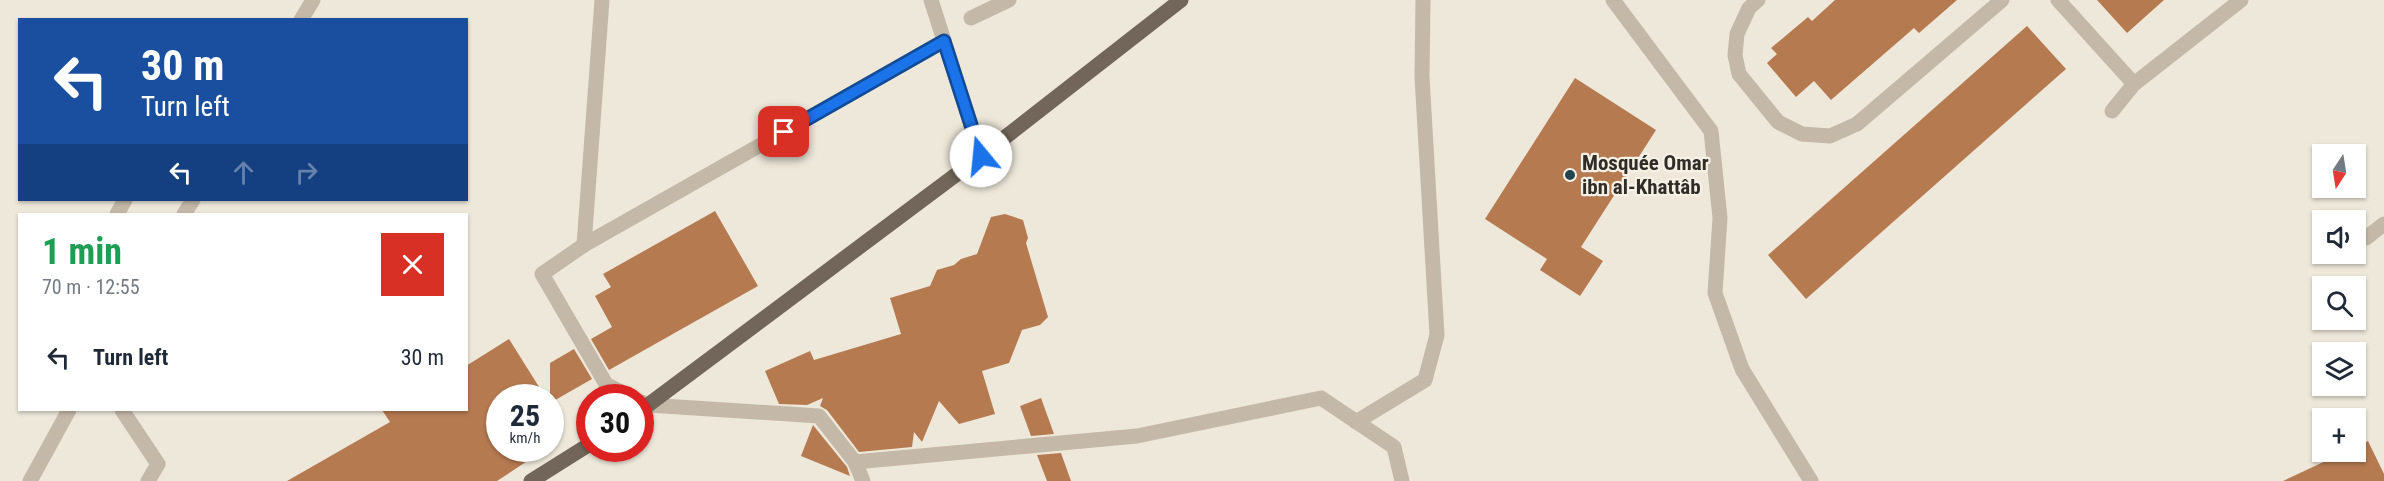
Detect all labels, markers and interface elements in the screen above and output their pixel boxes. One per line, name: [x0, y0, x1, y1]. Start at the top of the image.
text: 30 m: [141, 41, 224, 90]
icon: left: [42, 42, 120, 120]
text: Turn left: [141, 91, 230, 123]
pin: [758, 106, 809, 157]
icon: arrive: [767, 115, 800, 148]
position arrow: [949, 124, 1013, 188]
north arrow: [2312, 144, 2366, 198]
map controls: [2312, 144, 2366, 462]
place label: Mosquée Omar ibn al-Khattâb: [1582, 151, 1709, 199]
icon: left: [164, 156, 197, 189]
icon: ahead: [227, 156, 260, 189]
icon: right: [290, 156, 323, 189]
marker: Mosquée Omar ibn al-Khattâb: [1563, 168, 1577, 182]
button: sound: [2312, 210, 2366, 264]
text: 1 min: [42, 231, 122, 273]
button: close: [381, 233, 444, 296]
text: 70 m · 12:55: [42, 275, 140, 299]
button: search: [2312, 276, 2366, 330]
icon: left: [42, 341, 75, 374]
button: layers: [2312, 342, 2366, 396]
text: Turn left: [93, 345, 168, 370]
text: 30 m: [401, 345, 444, 370]
speed limit sign: 30: [576, 384, 654, 462]
text: 25: [510, 398, 540, 433]
button: +: [2312, 408, 2366, 462]
text: km/h: [510, 429, 540, 447]

